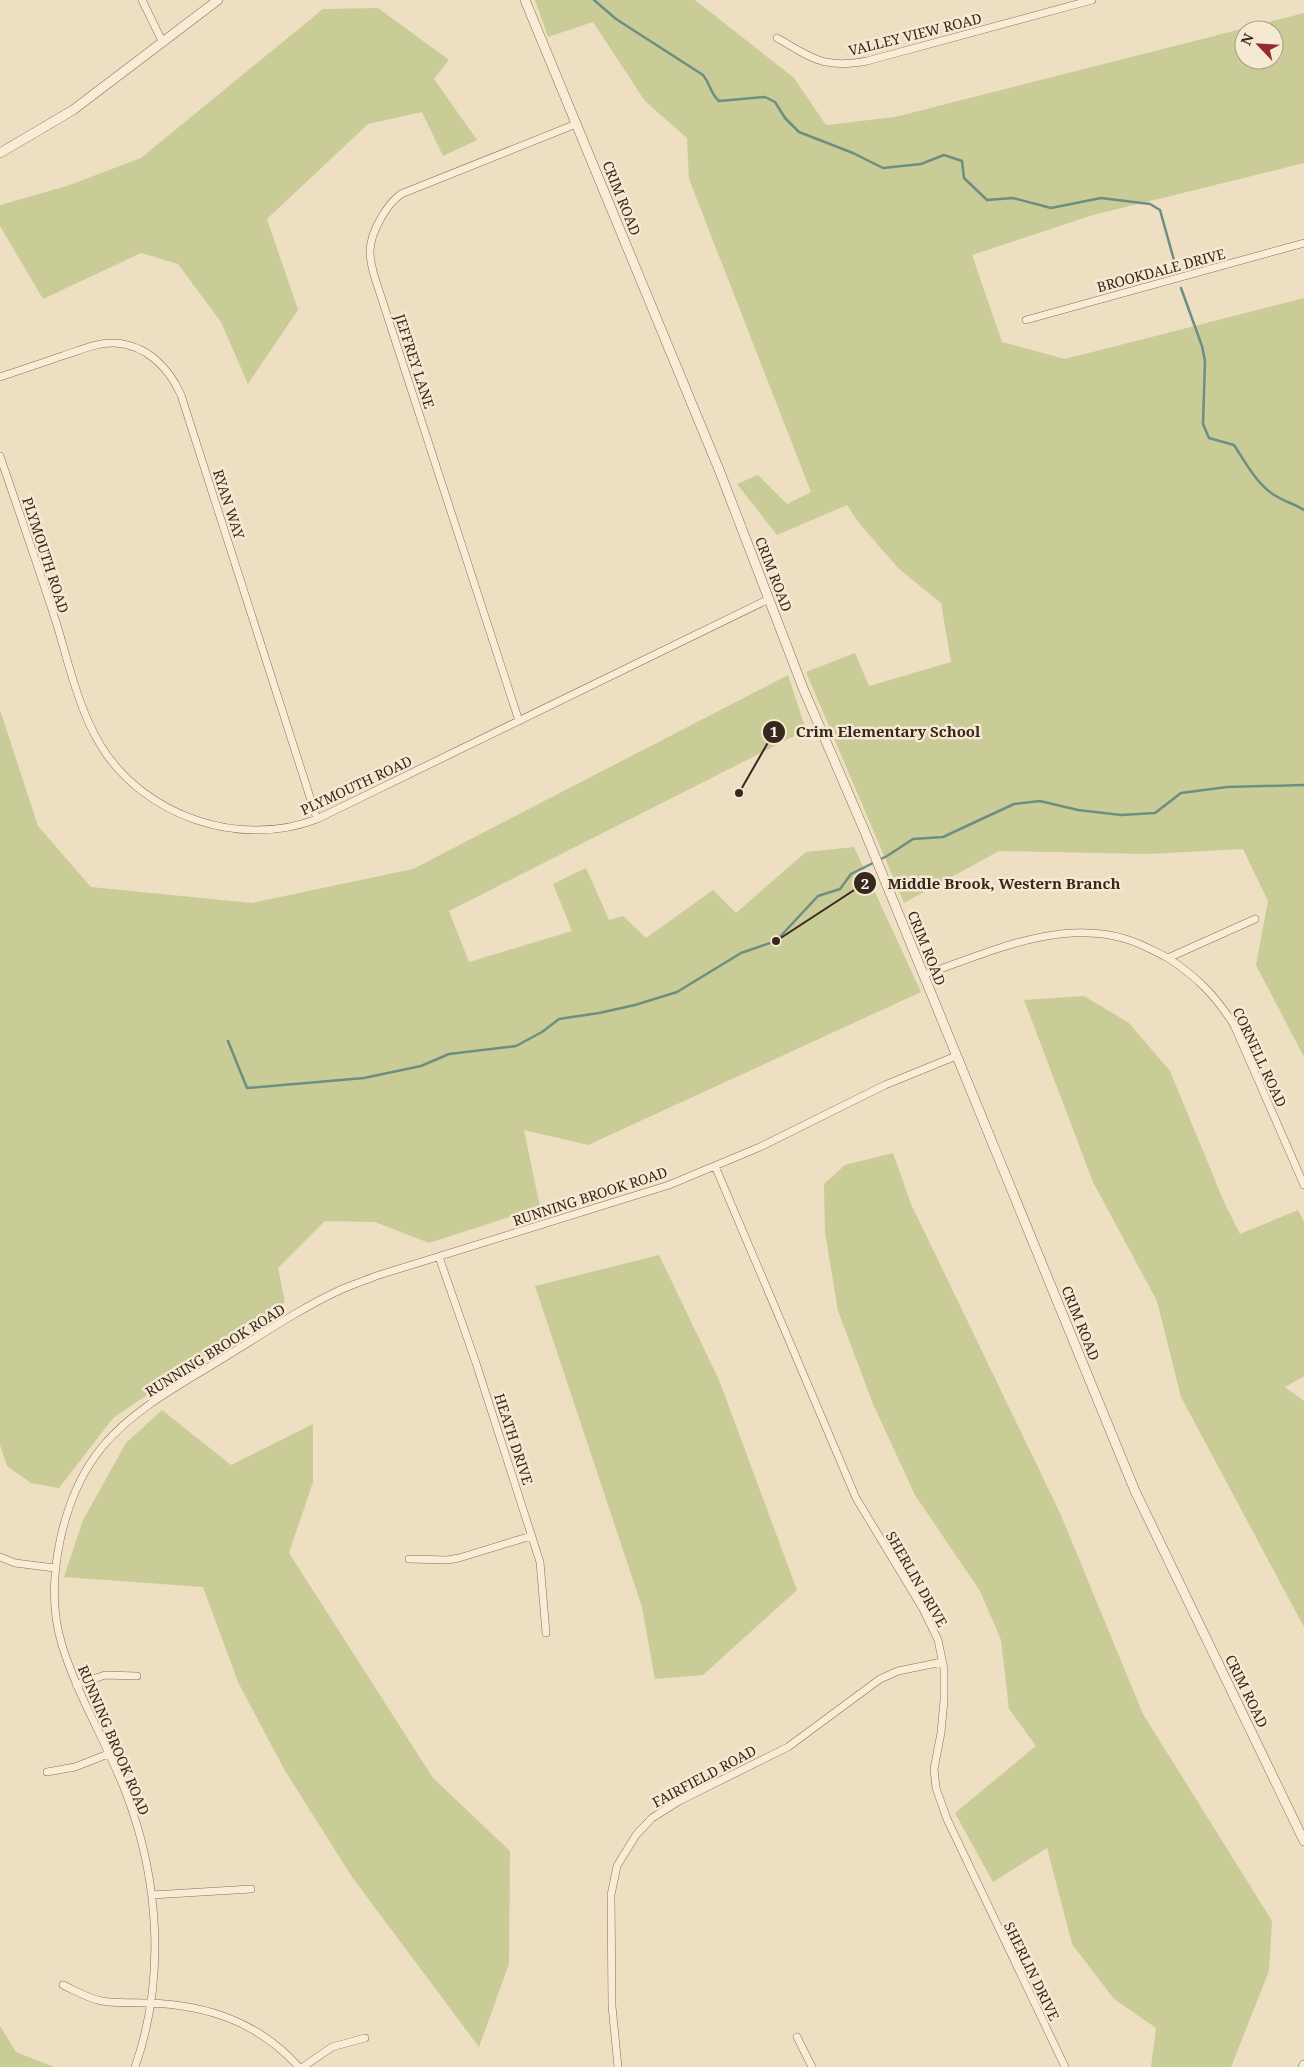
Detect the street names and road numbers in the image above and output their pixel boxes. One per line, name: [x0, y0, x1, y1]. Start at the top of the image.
street label: VALLEY VIEW ROAD: [846, 8, 984, 60]
street label: CRIM ROAD: [598, 158, 646, 238]
street label: BROOKDALE DRIVE: [1095, 244, 1228, 296]
street label: JEFFREY LANE: [390, 310, 439, 411]
street label: RYAN WAY: [209, 467, 249, 541]
street label: PLYMOUTH ROAD: [18, 495, 74, 615]
street label: CRIM ROAD: [751, 534, 797, 614]
street label: PLYMOUTH ROAD: [297, 751, 415, 819]
street label: CRIM ROAD: [903, 908, 951, 988]
street label: CORNELL ROAD: [1229, 1004, 1291, 1110]
street label: RUNNING BROOK ROAD: [510, 1162, 670, 1230]
street label: CRIM ROAD: [1057, 1283, 1105, 1363]
street label: RUNNING BROOK ROAD: [142, 1299, 288, 1401]
street label: HEATH DRIVE: [490, 1391, 538, 1487]
street label: SHERLIN DRIVE: [882, 1528, 952, 1631]
street label: CRIM ROAD: [1221, 1651, 1273, 1731]
street label: RUNNING BROOK ROAD: [74, 1662, 154, 1818]
street label: FAIRFIELD ROAD: [649, 1741, 759, 1811]
street label: SHERLIN DRIVE: [1000, 1919, 1064, 2024]

